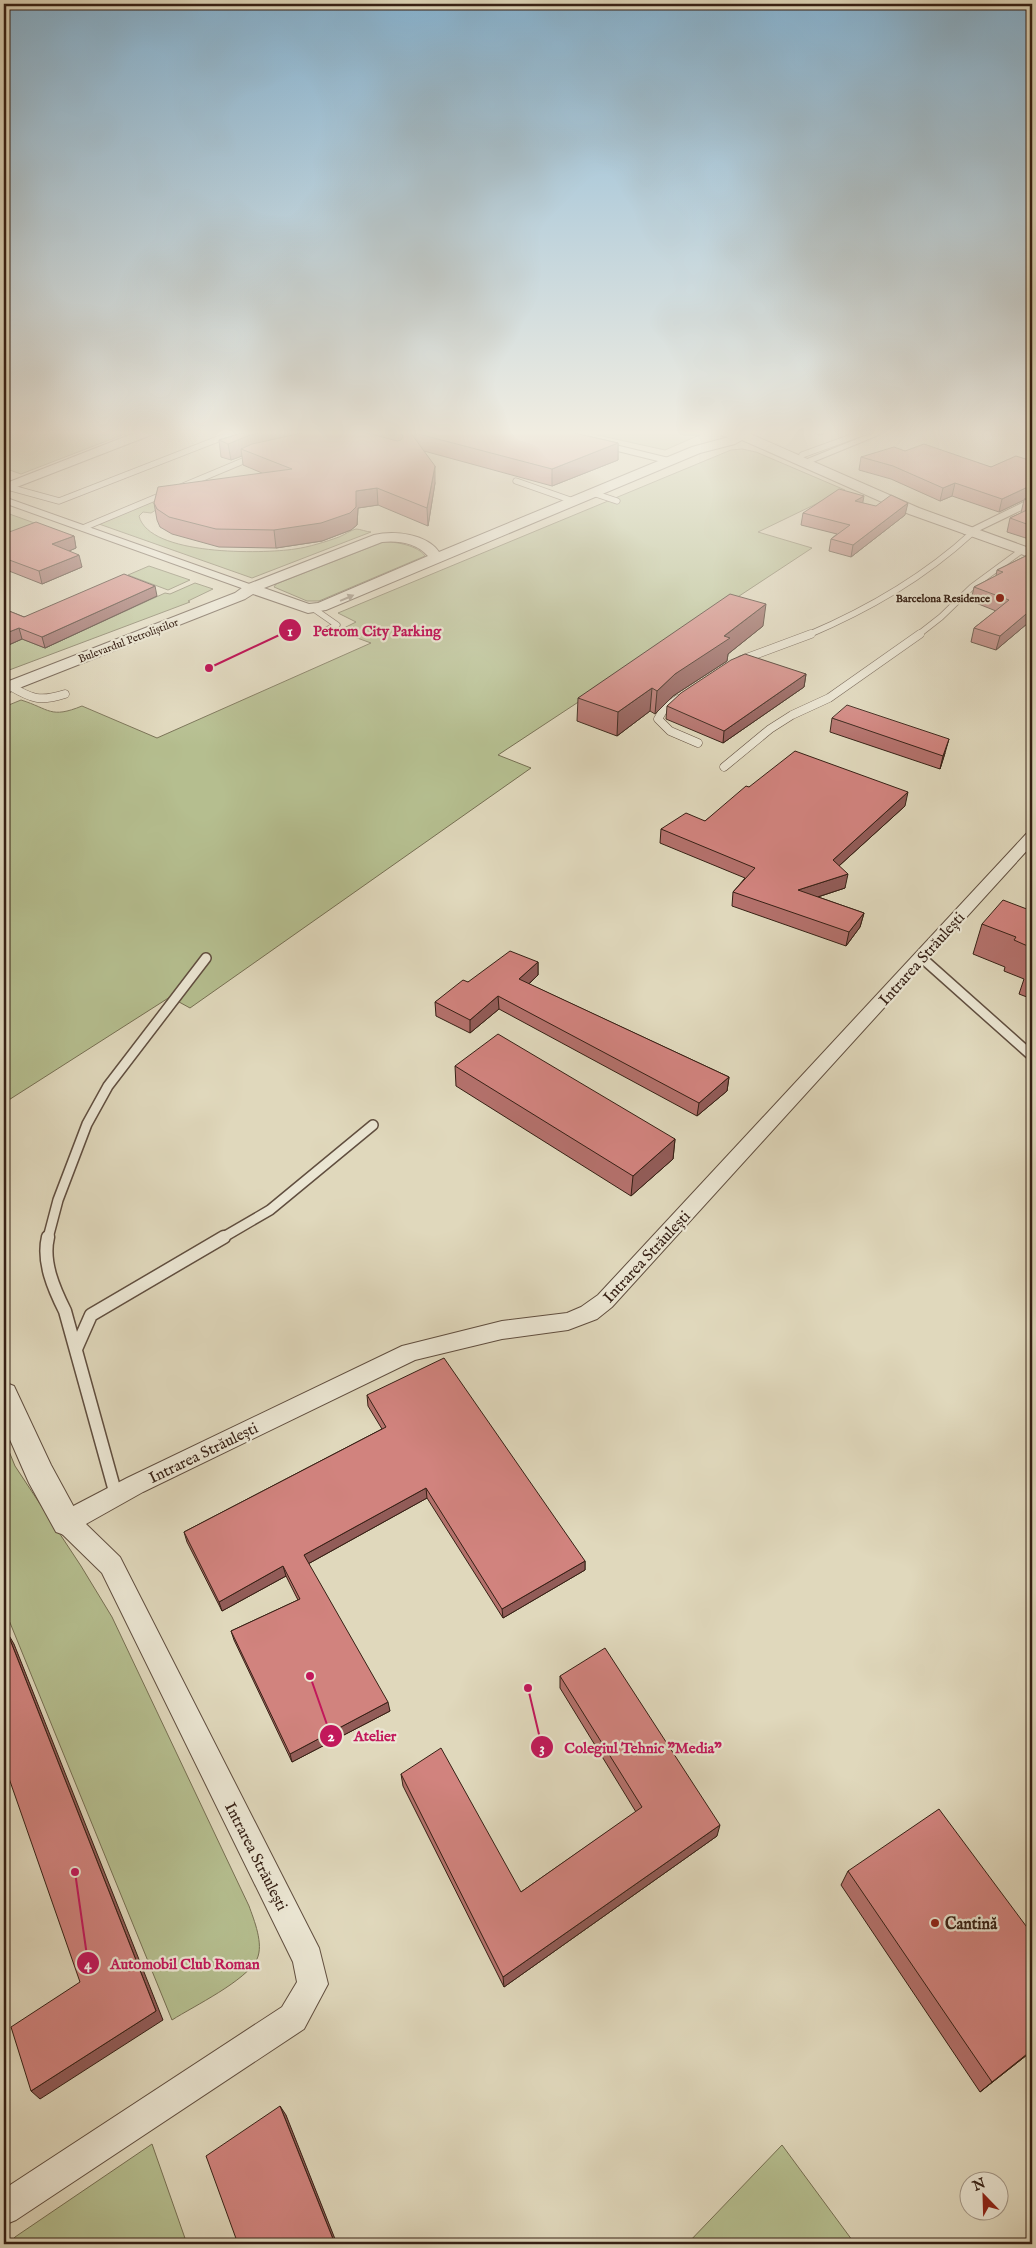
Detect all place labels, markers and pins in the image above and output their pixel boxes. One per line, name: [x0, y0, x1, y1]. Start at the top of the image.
place label: Barcelona Residence: [896, 592, 990, 606]
marker: Barcelona Residence: [994, 592, 1006, 604]
callout: Petrom City Parking: [278, 615, 451, 645]
callout: Atelier: [319, 1721, 407, 1751]
callout: Colegiul Tehnic "Media": [530, 1732, 732, 1762]
place label: Cantină: [945, 1915, 998, 1935]
marker: Cantină: [929, 1917, 941, 1929]
callout: Automobil Club Roman: [76, 1948, 270, 1978]

